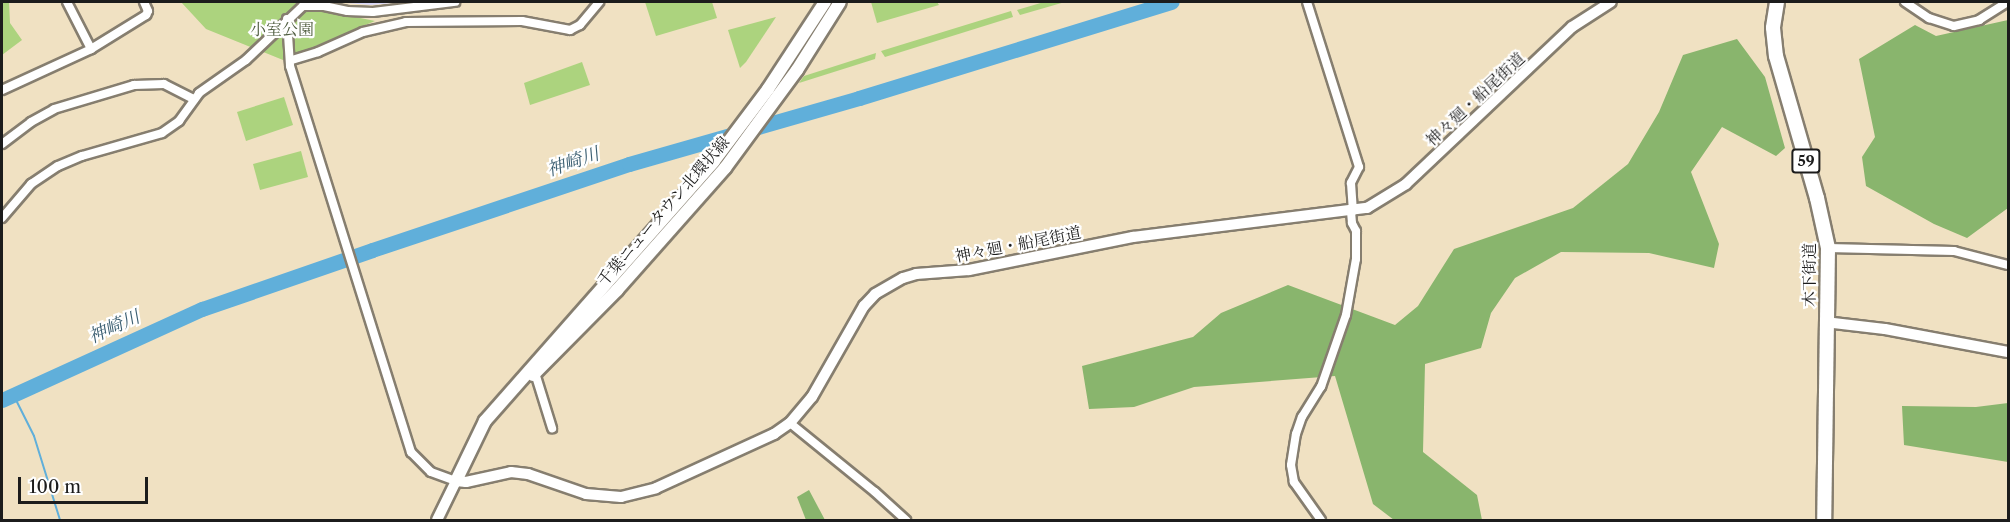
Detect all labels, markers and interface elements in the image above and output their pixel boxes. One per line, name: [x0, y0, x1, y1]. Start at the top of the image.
park label: 小室公園: [250, 19, 314, 39]
street label: 神々廻・船尾街道: [1422, 48, 1528, 150]
street label: 千葉ニュータウン北環状線: [593, 132, 733, 290]
water label: 神崎川: [544, 143, 602, 181]
road number: 59: [1791, 149, 1821, 173]
street label: 神々廻・船尾街道: [953, 222, 1083, 266]
street label: 木下街道: [1799, 243, 1819, 307]
water label: 神崎川: [85, 306, 143, 348]
scale bar: [21, 465, 152, 503]
text: 100 m: [29, 476, 81, 498]

